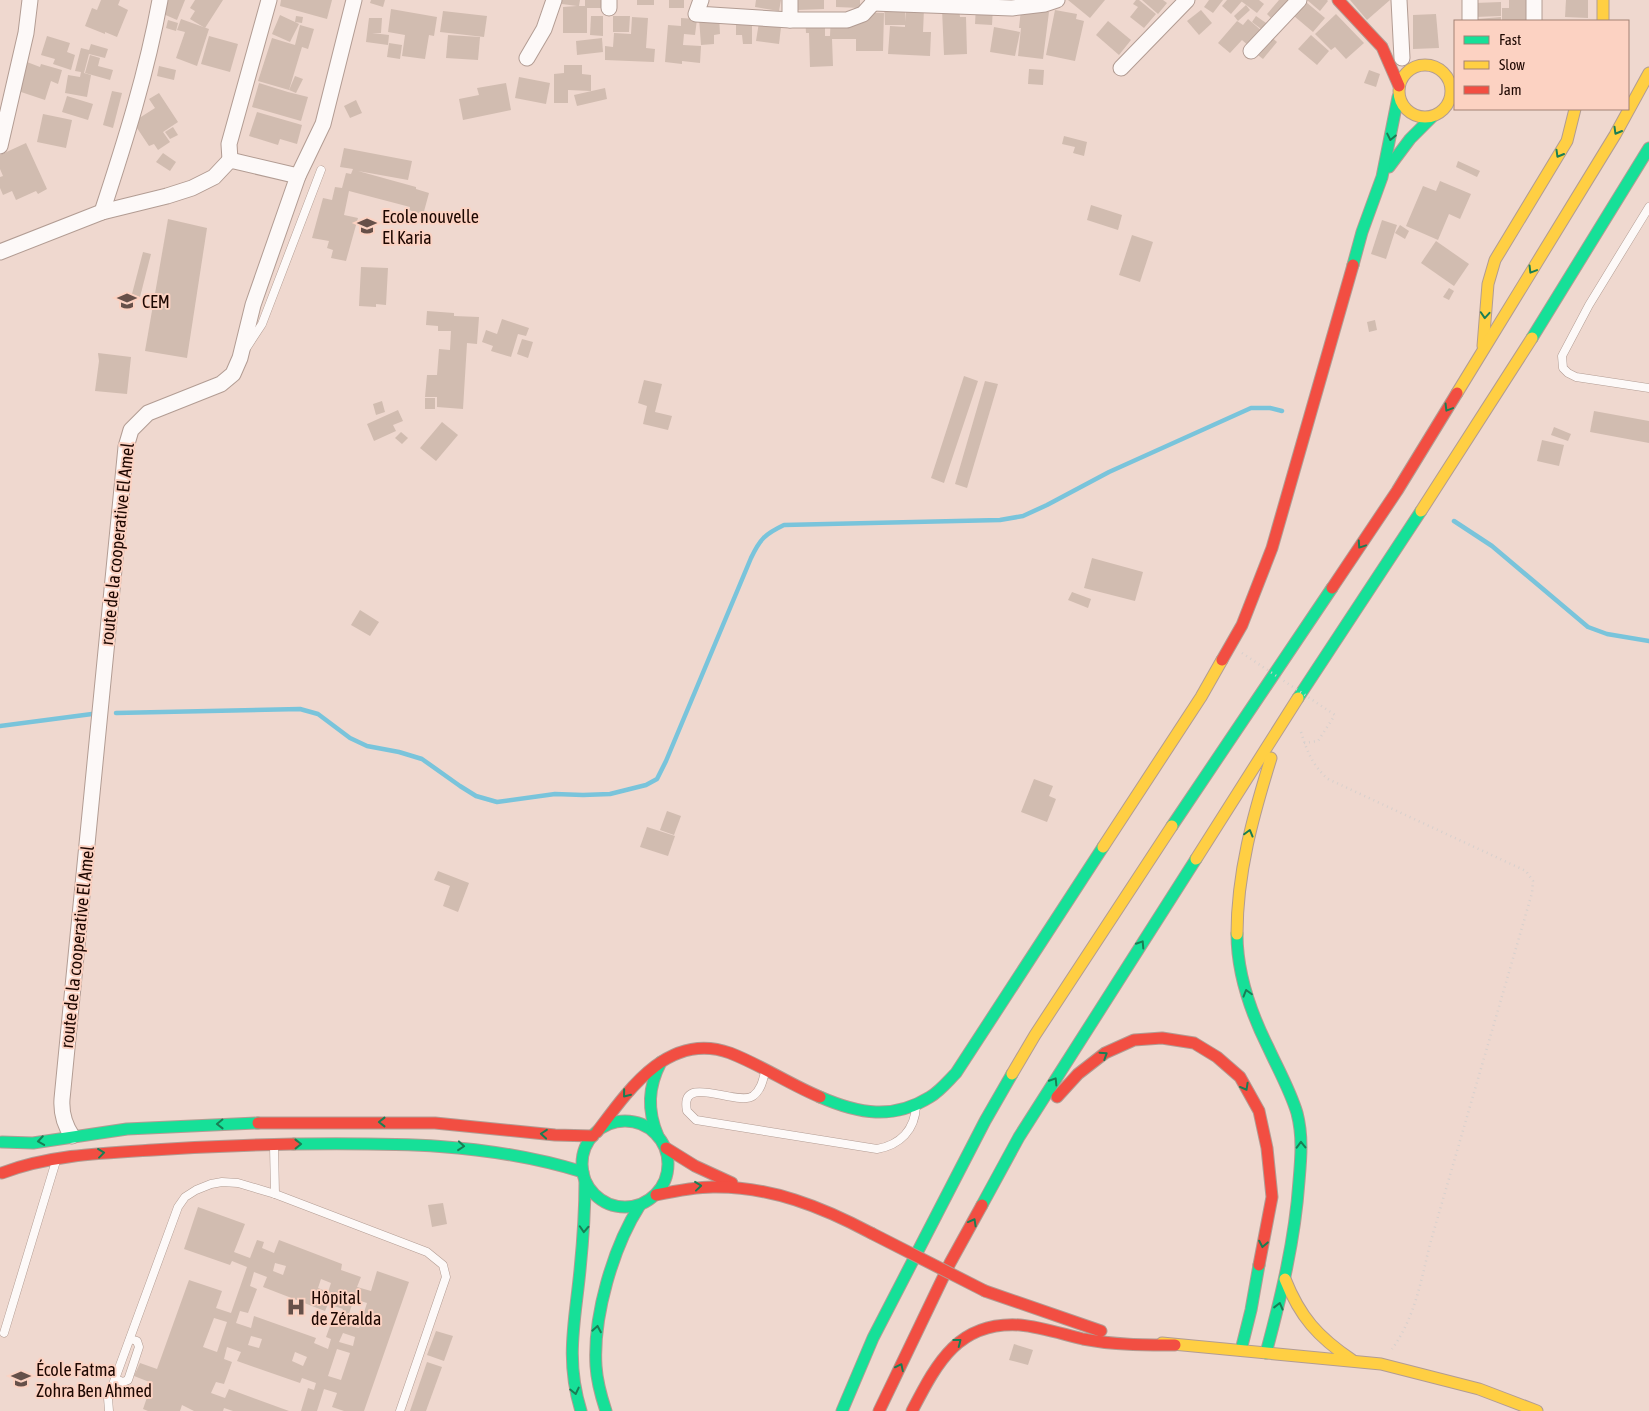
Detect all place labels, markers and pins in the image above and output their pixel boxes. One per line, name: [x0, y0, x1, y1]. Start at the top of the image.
place label: Ecole nouvelle El Karia: [382, 206, 479, 248]
school or university icon: Ecole nouvelle El Karia: [356, 215, 378, 237]
school or university icon: CEM: [116, 290, 138, 312]
place label: CEM: [142, 291, 170, 312]
place label: Hôpital de Zéralda: [311, 1287, 381, 1329]
hospital icon: Hôpital de Zéralda: [285, 1296, 307, 1318]
place label: École Fatma Zohra Ben Ahmed: [36, 1359, 152, 1401]
school or university icon: École Fatma Zohra Ben Ahmed: [10, 1368, 32, 1390]

